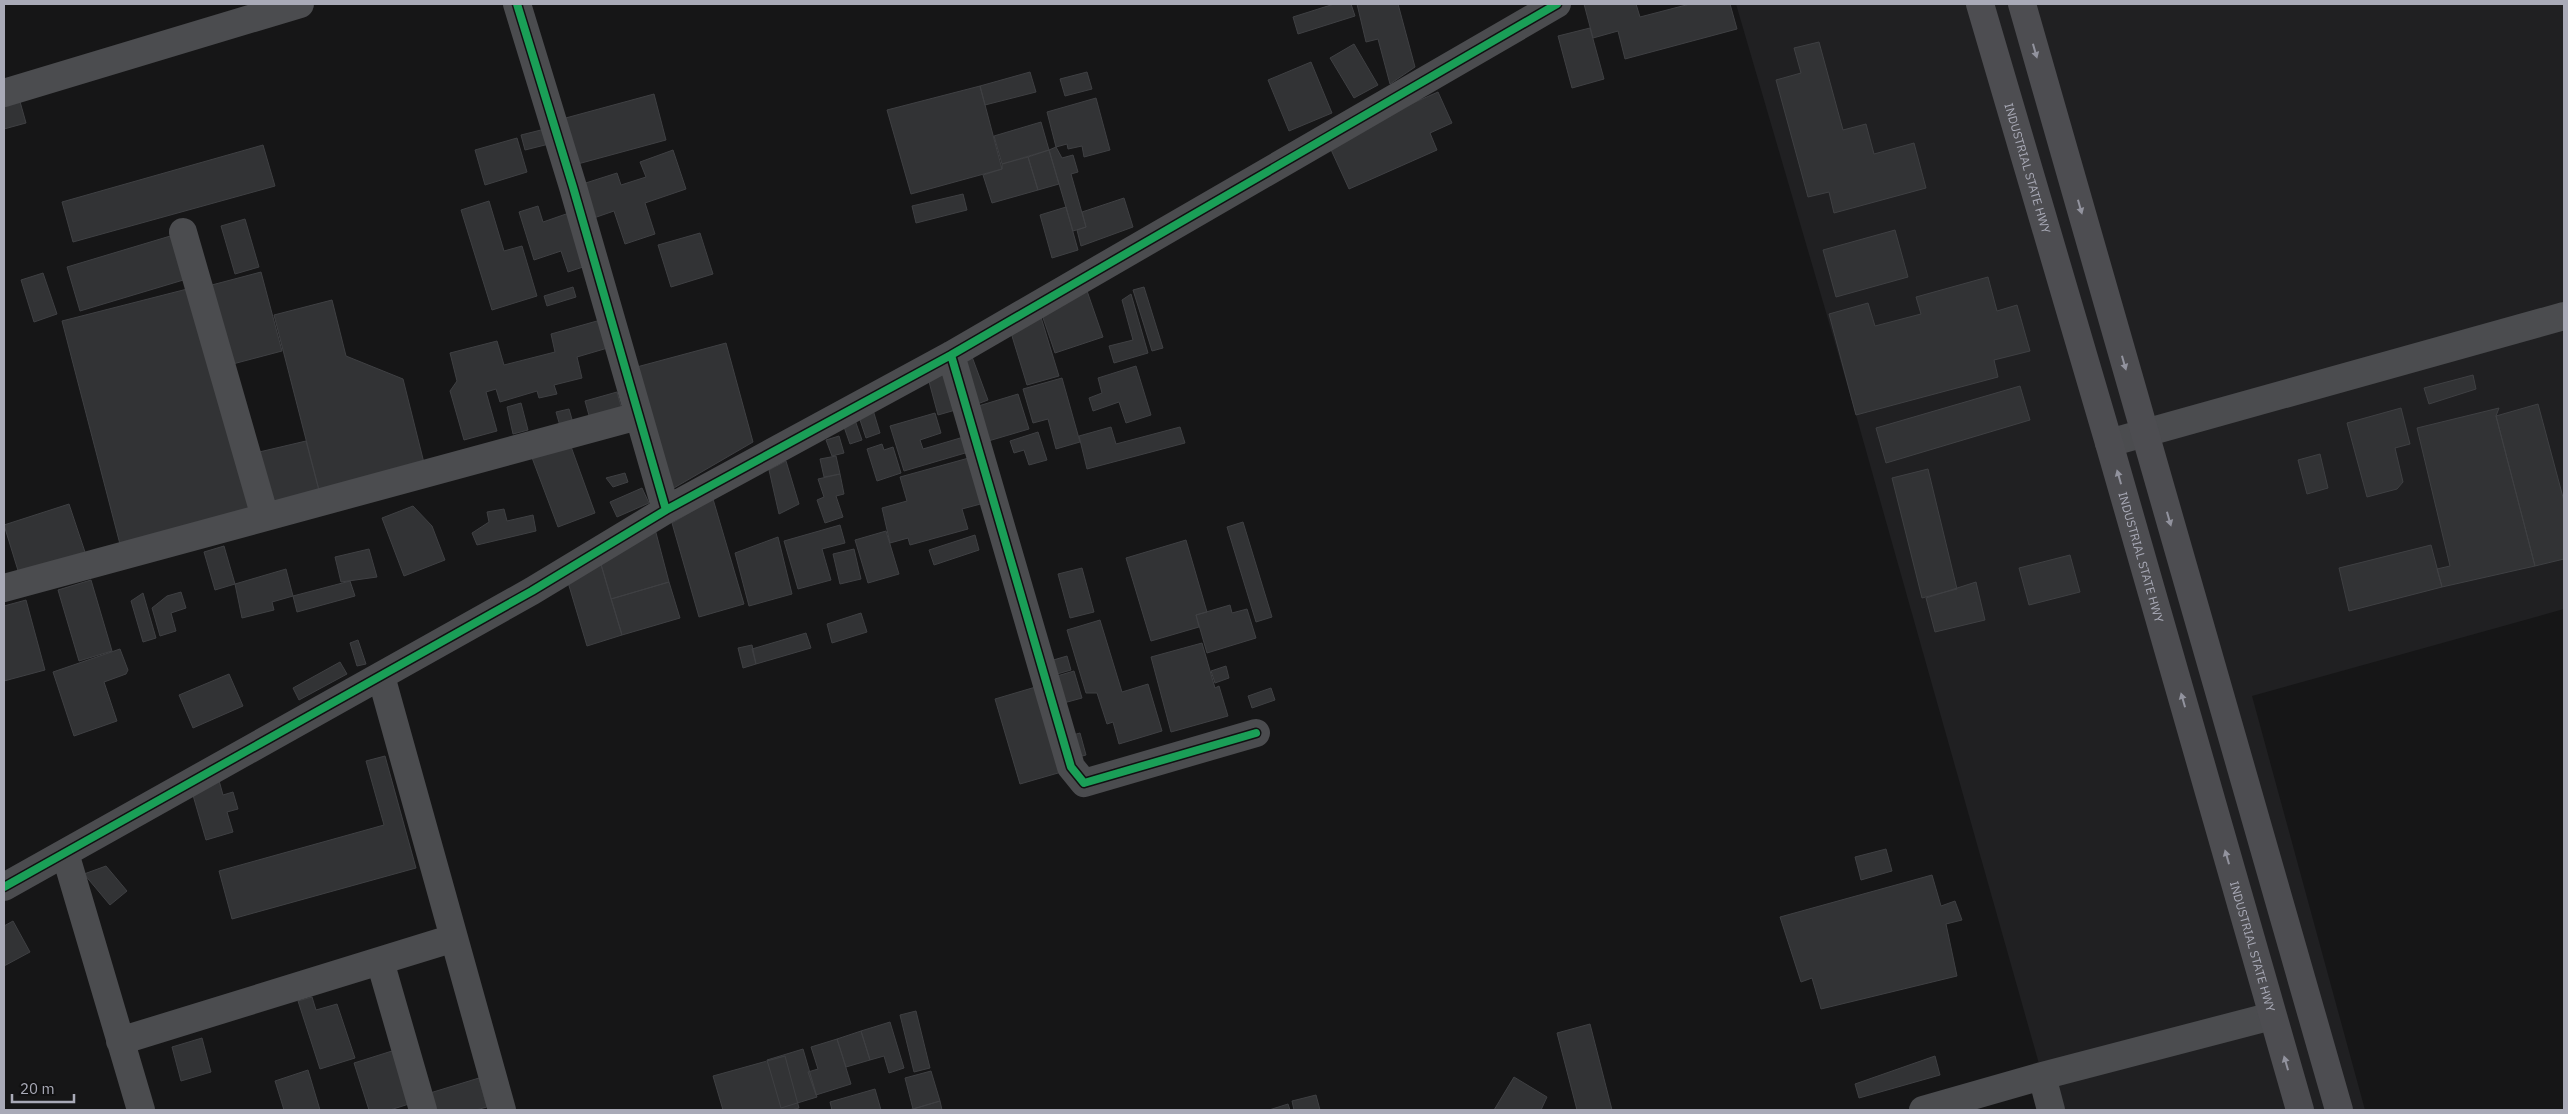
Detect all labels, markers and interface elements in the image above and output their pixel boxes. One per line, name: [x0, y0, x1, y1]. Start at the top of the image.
one-way arrow: [2032, 43, 2040, 58]
street label: INDUSTRIAL STATE HWY: [2002, 101, 2054, 235]
one-way arrow: [2076, 199, 2084, 214]
one-way arrow: [2121, 356, 2129, 371]
one-way arrow: [2115, 469, 2123, 484]
street label: INDUSTRIAL STATE HWY: [2116, 490, 2167, 624]
one-way arrow: [2165, 512, 2173, 527]
one-way arrow: [2178, 693, 2186, 708]
one-way arrow: [2223, 849, 2231, 864]
street label: INDUSTRIAL STATE HWY: [2227, 879, 2279, 1013]
one-way arrow: [2282, 1056, 2290, 1071]
scale bar: [12, 1072, 75, 1104]
text: 20 m: [20, 1079, 55, 1098]

